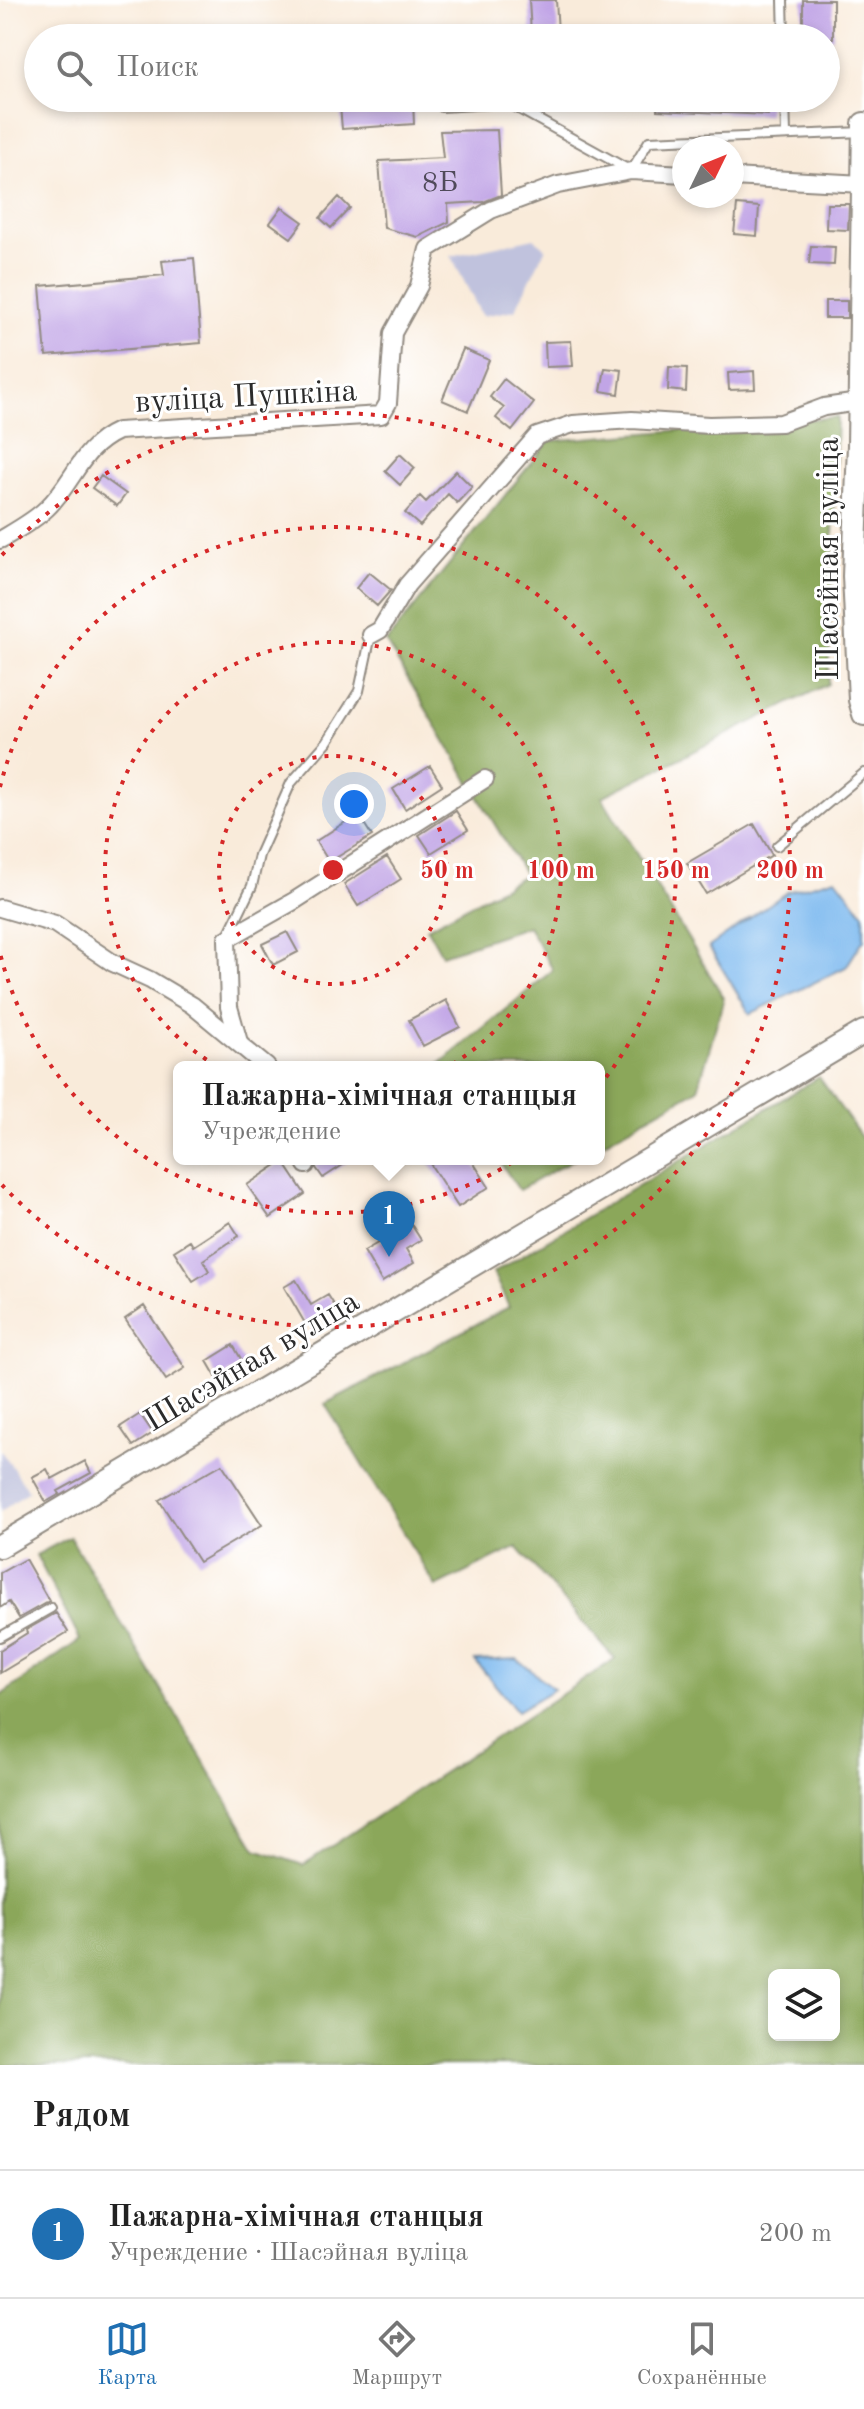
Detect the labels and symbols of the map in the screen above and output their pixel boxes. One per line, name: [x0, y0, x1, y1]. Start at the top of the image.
north arrow: [672, 136, 744, 208]
house number: 8Б: [422, 170, 458, 198]
street label: вуліца Пушкіна: [134, 376, 358, 420]
street label: Шасэйная вуліца: [814, 437, 846, 681]
your location: [334, 784, 374, 824]
centre of rings: [319, 856, 347, 884]
text: 50 m: [420, 859, 474, 884]
text: 150 m: [642, 859, 710, 884]
text: 100 m: [527, 860, 595, 884]
text: 200 m: [756, 860, 824, 884]
pin: 1: [363, 1191, 415, 1257]
street label: Шасэйная вуліца: [140, 1286, 366, 1439]

